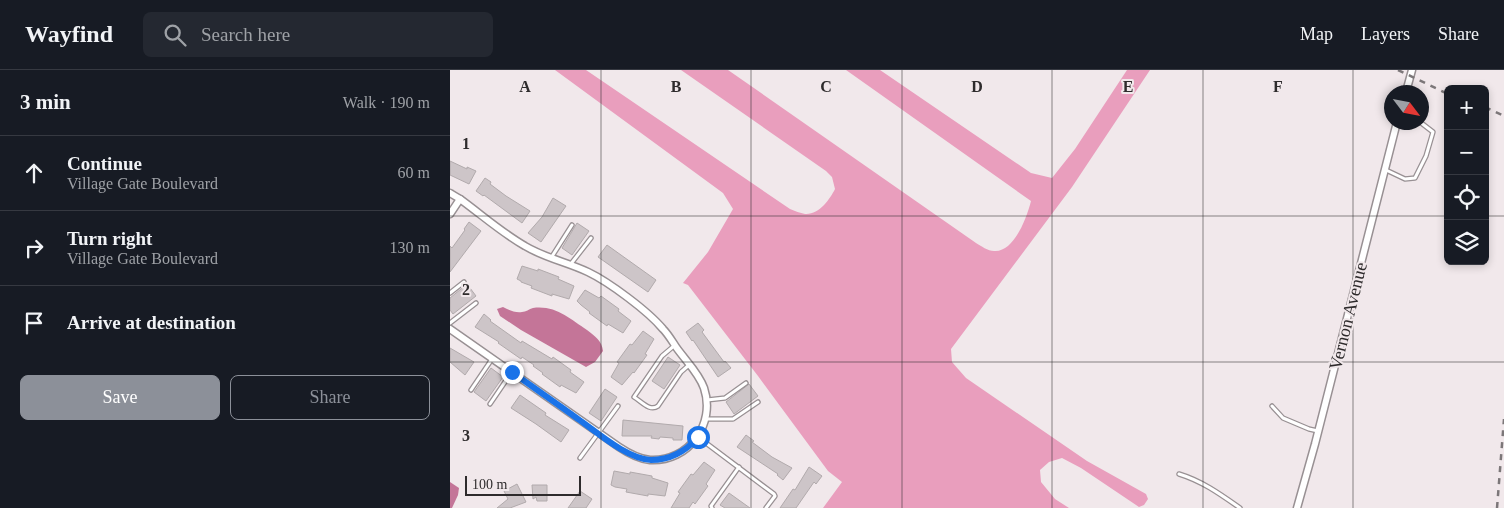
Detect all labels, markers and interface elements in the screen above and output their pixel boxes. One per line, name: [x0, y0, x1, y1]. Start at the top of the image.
search box: [143, 12, 493, 57]
text: Wayfind: [25, 21, 113, 47]
icon: search: [161, 21, 189, 49]
text: Search here: [201, 24, 290, 45]
text: Map: [1300, 24, 1333, 44]
text: Layers: [1361, 24, 1410, 44]
text: Share: [1438, 24, 1479, 44]
text: A: [519, 78, 531, 95]
text: B: [671, 78, 682, 95]
text: C: [820, 78, 832, 95]
text: D: [971, 78, 983, 95]
text: E: [1123, 78, 1133, 95]
text: F: [1273, 78, 1283, 95]
north arrow: [1384, 85, 1429, 130]
map controls: [1444, 85, 1489, 265]
button: +: [1444, 85, 1489, 130]
text: 3 min: [20, 90, 71, 114]
text: Walk · 190 m: [343, 94, 430, 111]
button: −: [1444, 130, 1489, 175]
text: 1: [462, 135, 470, 152]
text: Continue: [67, 153, 142, 174]
icon: ahead: [20, 159, 48, 187]
text: 60 m: [398, 164, 430, 181]
text: Village Gate Boulevard: [67, 175, 218, 192]
button: locate: [1444, 175, 1489, 220]
button: layers: [1444, 220, 1489, 265]
text: Turn right: [67, 228, 152, 249]
icon: right: [20, 234, 48, 262]
text: 130 m: [390, 239, 430, 256]
text: Village Gate Boulevard: [67, 250, 218, 267]
street label: Vernon Avenue: [1325, 260, 1371, 372]
text: 2: [462, 281, 470, 298]
icon: arrive: [20, 309, 48, 337]
text: Arrive at destination: [67, 312, 236, 333]
route end: [501, 361, 524, 384]
button: Save: [20, 375, 220, 420]
button: Share: [230, 375, 430, 420]
route start: [687, 426, 710, 449]
text: 3: [462, 427, 470, 444]
scale bar: [465, 473, 581, 496]
text: 100 m: [472, 477, 507, 492]

